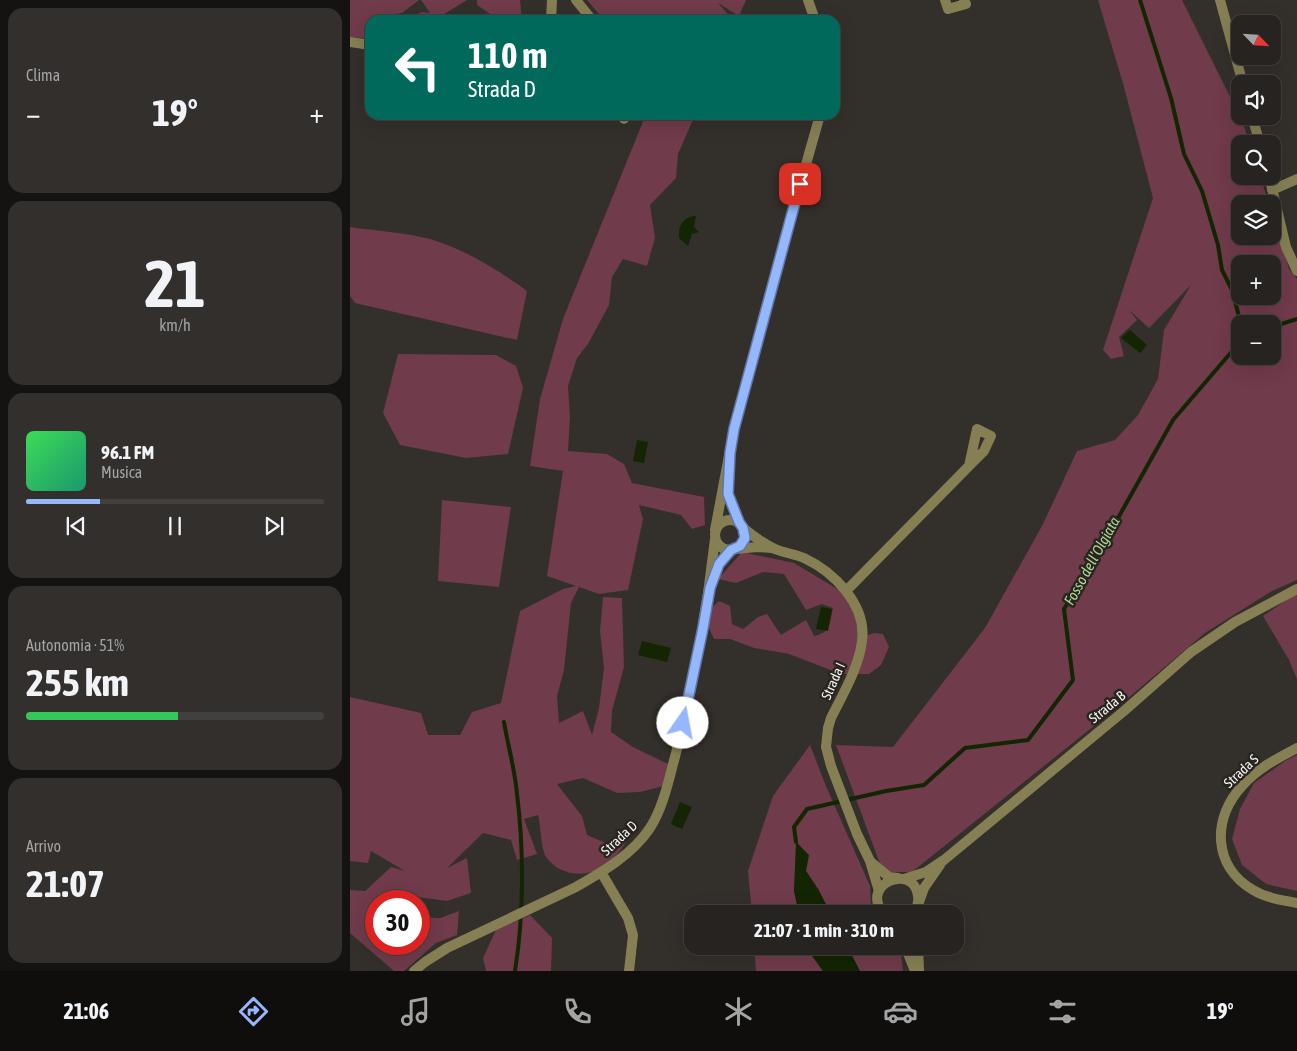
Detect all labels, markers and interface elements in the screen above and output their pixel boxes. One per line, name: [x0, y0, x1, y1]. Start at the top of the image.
north arrow: [1231, 15, 1281, 65]
map controls: [1231, 15, 1281, 365]
icon: left: [385, 35, 450, 100]
text: 110 m: [468, 35, 547, 75]
text: Clima: [26, 66, 60, 84]
button: sound: [1231, 75, 1281, 125]
text: Strada D: [468, 76, 536, 102]
text: 19°: [152, 91, 198, 134]
text: −: [26, 97, 41, 129]
text: +: [309, 97, 324, 129]
button: search: [1231, 135, 1281, 185]
pin: [779, 163, 821, 205]
icon: arrive: [786, 170, 814, 198]
button: layers: [1231, 195, 1281, 245]
text: 21: [144, 246, 206, 321]
button: +: [1231, 255, 1281, 305]
button: −: [1231, 315, 1281, 365]
text: km/h: [159, 316, 191, 334]
text: 96.1 FM: [101, 441, 154, 463]
text: Musica: [101, 463, 142, 481]
icon: previous: [62, 512, 90, 540]
icon: pause: [161, 512, 189, 540]
icon: next: [260, 512, 288, 540]
water label: Fosso dell’Olgiata: [1060, 514, 1123, 608]
text: Autonomia · 51%: [26, 636, 124, 654]
street label: Strada I: [818, 660, 848, 702]
text: 255 km: [26, 661, 129, 704]
street label: Strada B: [1086, 687, 1129, 726]
position arrow: [656, 696, 708, 748]
street label: Strada S: [1220, 751, 1262, 791]
street label: Strada D: [598, 817, 640, 859]
text: Arrivo: [26, 837, 61, 855]
text: 21:07: [26, 862, 105, 905]
speed limit sign: 30: [365, 890, 430, 955]
text: 21:07 · 1 min · 310 m: [754, 919, 894, 941]
icon: directions: [236, 994, 271, 1029]
icon: music: [398, 994, 433, 1029]
icon: phone: [560, 994, 595, 1029]
icon: climate: [721, 994, 756, 1029]
icon: car: [883, 994, 918, 1029]
icon: filters: [1045, 994, 1080, 1029]
text: 21:06: [63, 998, 109, 1024]
text: 19°: [1207, 998, 1234, 1024]

